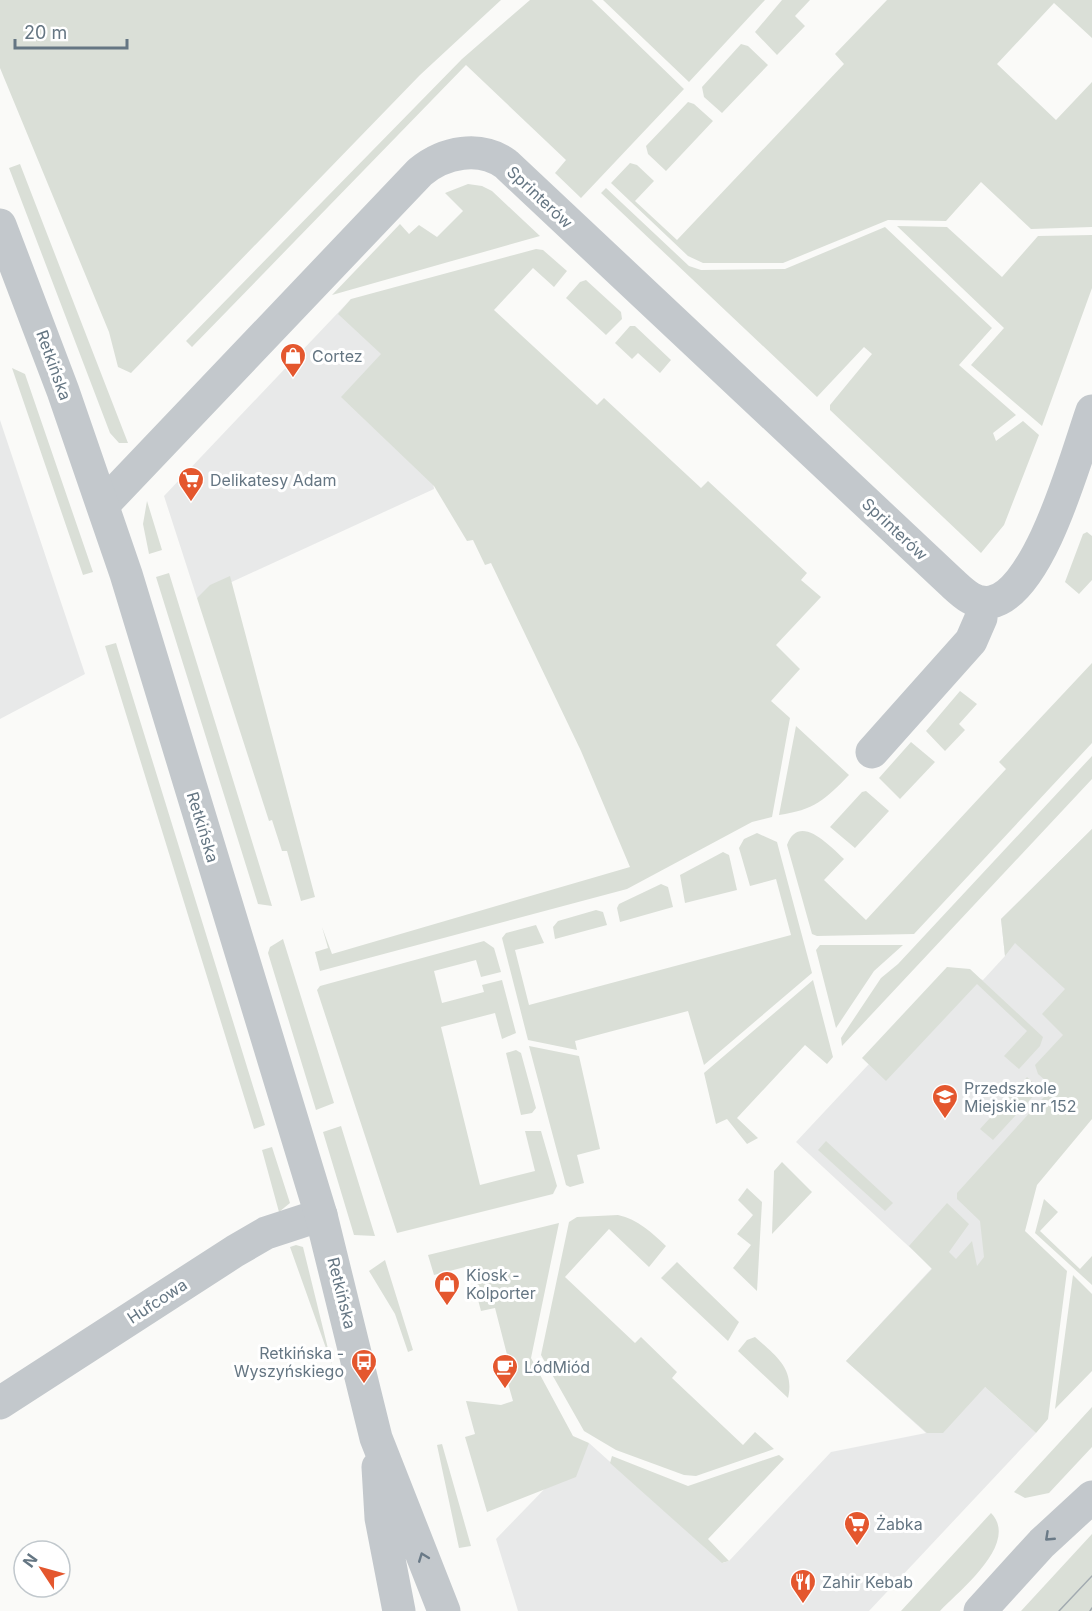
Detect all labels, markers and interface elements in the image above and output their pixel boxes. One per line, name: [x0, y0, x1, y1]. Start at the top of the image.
scale bar: [15, 12, 128, 50]
text: 20 m: [24, 22, 67, 43]
street label: Sprinterów: [503, 162, 577, 232]
street label: Retkińska: [32, 327, 76, 403]
shop icon: Cortez: [278, 341, 308, 379]
place label: Cortez: [312, 346, 363, 366]
supermarket icon: Delikatesy Adam: [176, 465, 206, 503]
place label: Delikatesy Adam: [210, 470, 337, 490]
street label: Sprinterów: [858, 494, 932, 564]
street label: Retkińska: [183, 789, 223, 865]
place label: Przedszkole Miejskie nr 152: [964, 1078, 1076, 1116]
school or university icon: Przedszkole Miejskie nr 152: [930, 1082, 960, 1120]
street label: Retkińska: [323, 1255, 361, 1331]
place label: Kiosk - Kolporter: [466, 1265, 536, 1303]
shop icon: Kiosk - Kolporter: [432, 1269, 462, 1307]
street label: Hufcowa: [123, 1274, 191, 1328]
place label: Retkińska - Wyszyńskiego: [234, 1343, 344, 1381]
bus stop icon: Retkińska - Wyszyńskiego: [349, 1347, 379, 1385]
cafe icon: LódMiód: [490, 1352, 520, 1390]
place label: LódMiód: [524, 1357, 590, 1377]
supermarket icon: Żabka: [842, 1509, 872, 1547]
place label: Żabka: [876, 1514, 923, 1534]
one-way arrow: [1045, 1530, 1056, 1541]
north arrow: [12, 1539, 72, 1599]
text: N: [18, 1549, 42, 1571]
one-way arrow: [418, 1552, 430, 1563]
restaurant icon: Zahir Kebab: [788, 1567, 818, 1605]
place label: Zahir Kebab: [822, 1572, 913, 1592]

